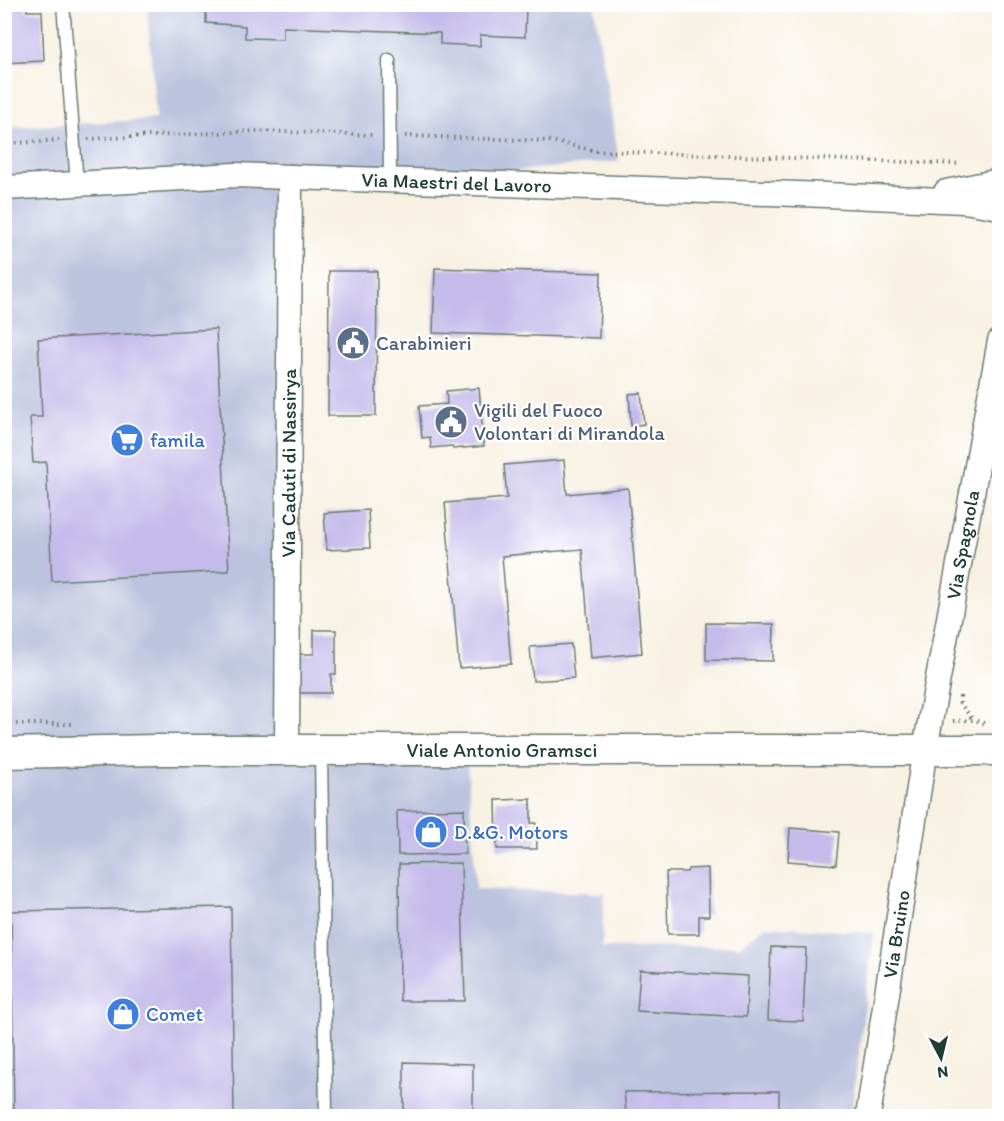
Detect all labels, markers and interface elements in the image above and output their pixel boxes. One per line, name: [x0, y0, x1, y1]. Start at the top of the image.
street label: Via Maestri del Lavoro: [361, 167, 552, 198]
public building icon: Carabinieri: [335, 325, 371, 361]
place label: Carabinieri: [376, 331, 472, 355]
street label: Via Caduti di Nassirya: [276, 368, 301, 557]
place label: Vigili del Fuoco Volontari di Mirandola: [474, 398, 665, 445]
public building icon: Vigili del Fuoco Volontari di Mirandola: [433, 404, 469, 440]
supermarket icon: famila: [109, 422, 145, 458]
place label: famila: [150, 428, 205, 452]
street label: Via Spagnola: [941, 488, 984, 601]
street label: Viale Antonio Gramsci: [407, 738, 597, 762]
shop icon: D.&G. Motors: [413, 814, 449, 850]
place label: D.&G. Motors: [454, 820, 568, 844]
street label: Via Bruino: [878, 888, 915, 980]
shop icon: Comet: [105, 996, 141, 1032]
place label: Comet: [146, 1002, 203, 1026]
north arrow: [911, 1028, 971, 1088]
text: N: [936, 1062, 949, 1082]

